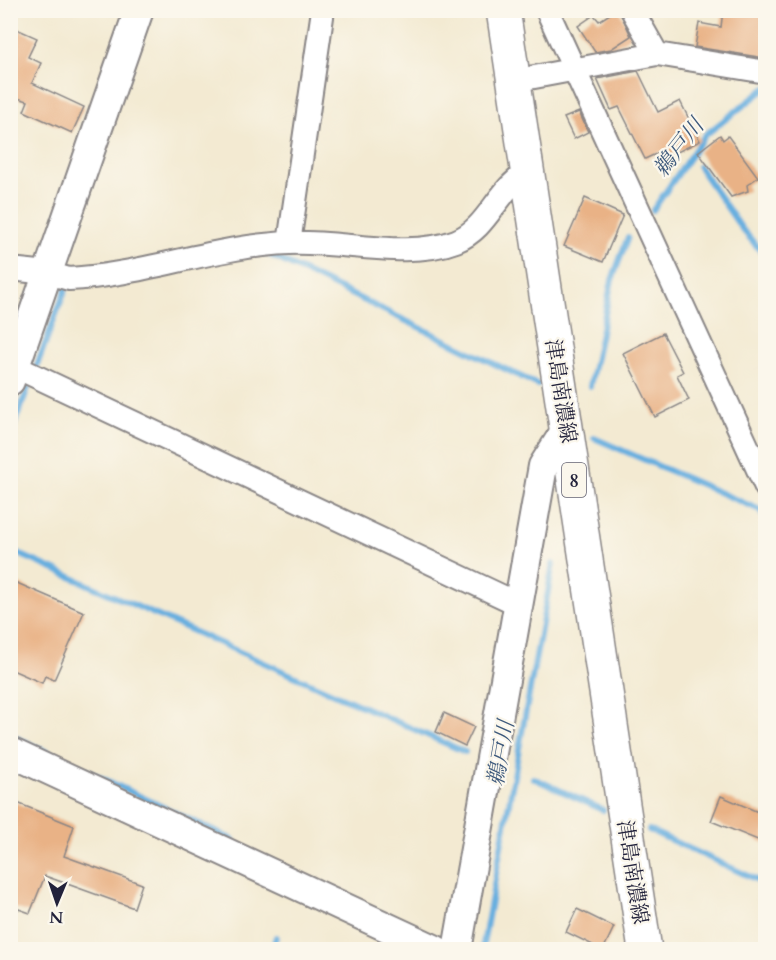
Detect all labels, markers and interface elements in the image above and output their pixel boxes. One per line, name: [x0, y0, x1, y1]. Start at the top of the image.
water label: 鵜戸川: [647, 111, 712, 183]
street label: 津島南濃線: [538, 337, 583, 445]
road number: 8: [562, 463, 586, 497]
water label: 鵜戸川: [480, 716, 522, 788]
street label: 津島南濃線: [610, 818, 655, 926]
north arrow: [27, 873, 87, 933]
text: N: [49, 906, 64, 928]

